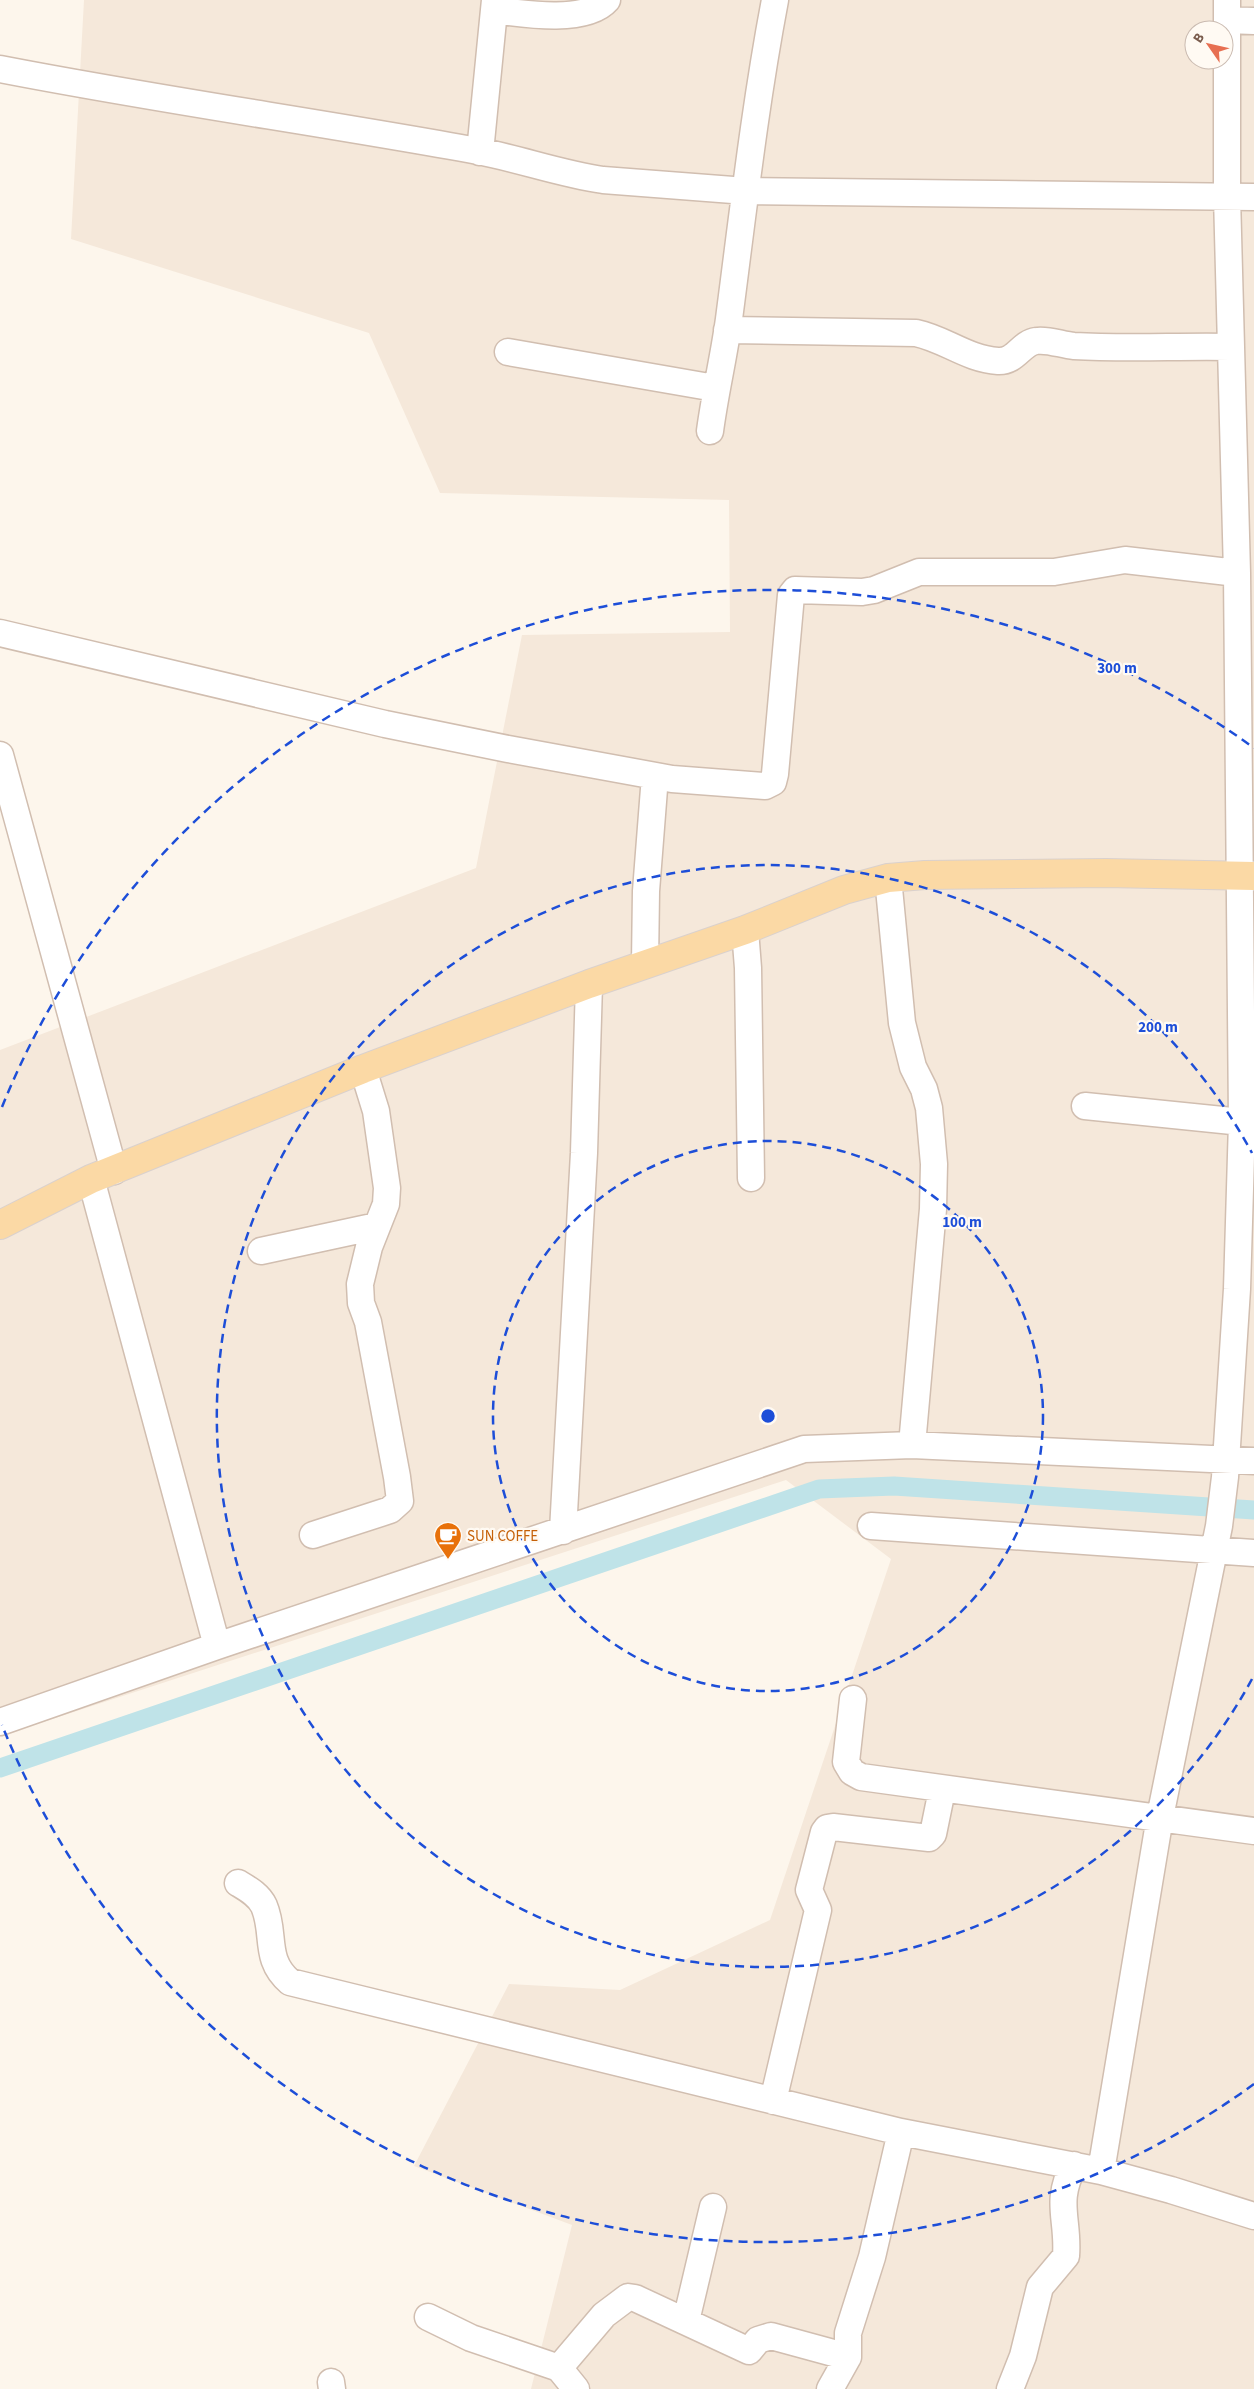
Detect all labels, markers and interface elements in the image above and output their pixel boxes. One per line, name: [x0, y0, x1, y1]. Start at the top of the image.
north arrow: [1184, 20, 1234, 70]
text: B: [1188, 29, 1210, 47]
text: 300 m: [1097, 658, 1137, 679]
text: 200 m: [1138, 1017, 1178, 1038]
text: 100 m: [942, 1212, 982, 1233]
centre of rings: [759, 1407, 777, 1425]
cafe icon: SUN COFFE: [433, 1521, 463, 1560]
place label: SUN COFFE: [467, 1526, 538, 1547]

